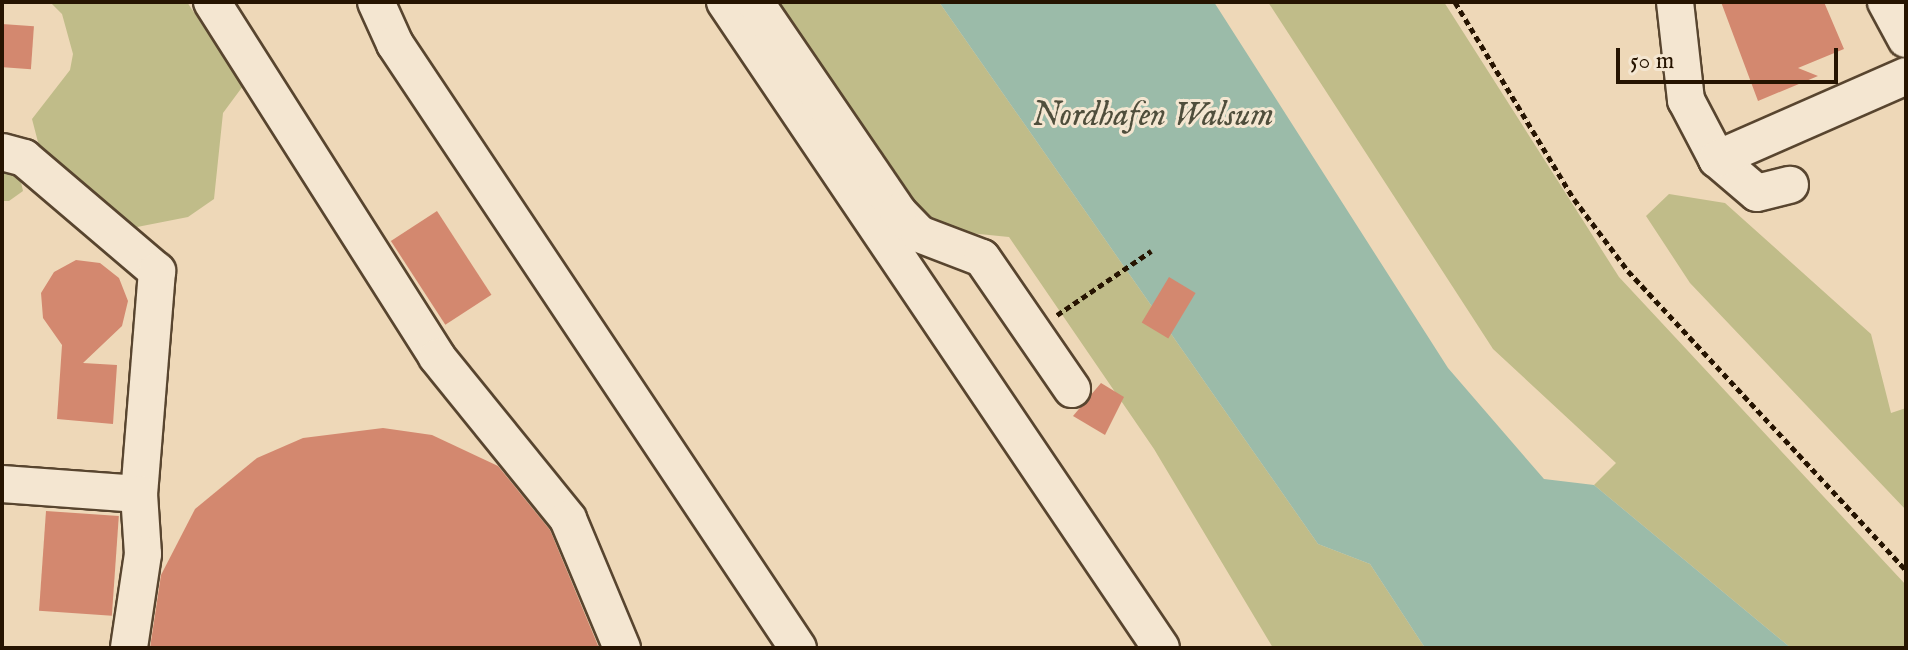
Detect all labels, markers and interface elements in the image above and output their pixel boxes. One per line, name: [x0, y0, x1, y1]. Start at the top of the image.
scale bar: [1620, 32, 1842, 82]
text: 50 m: [1630, 46, 1674, 77]
water label: Nordhafen Walsum: [1032, 96, 1274, 136]

